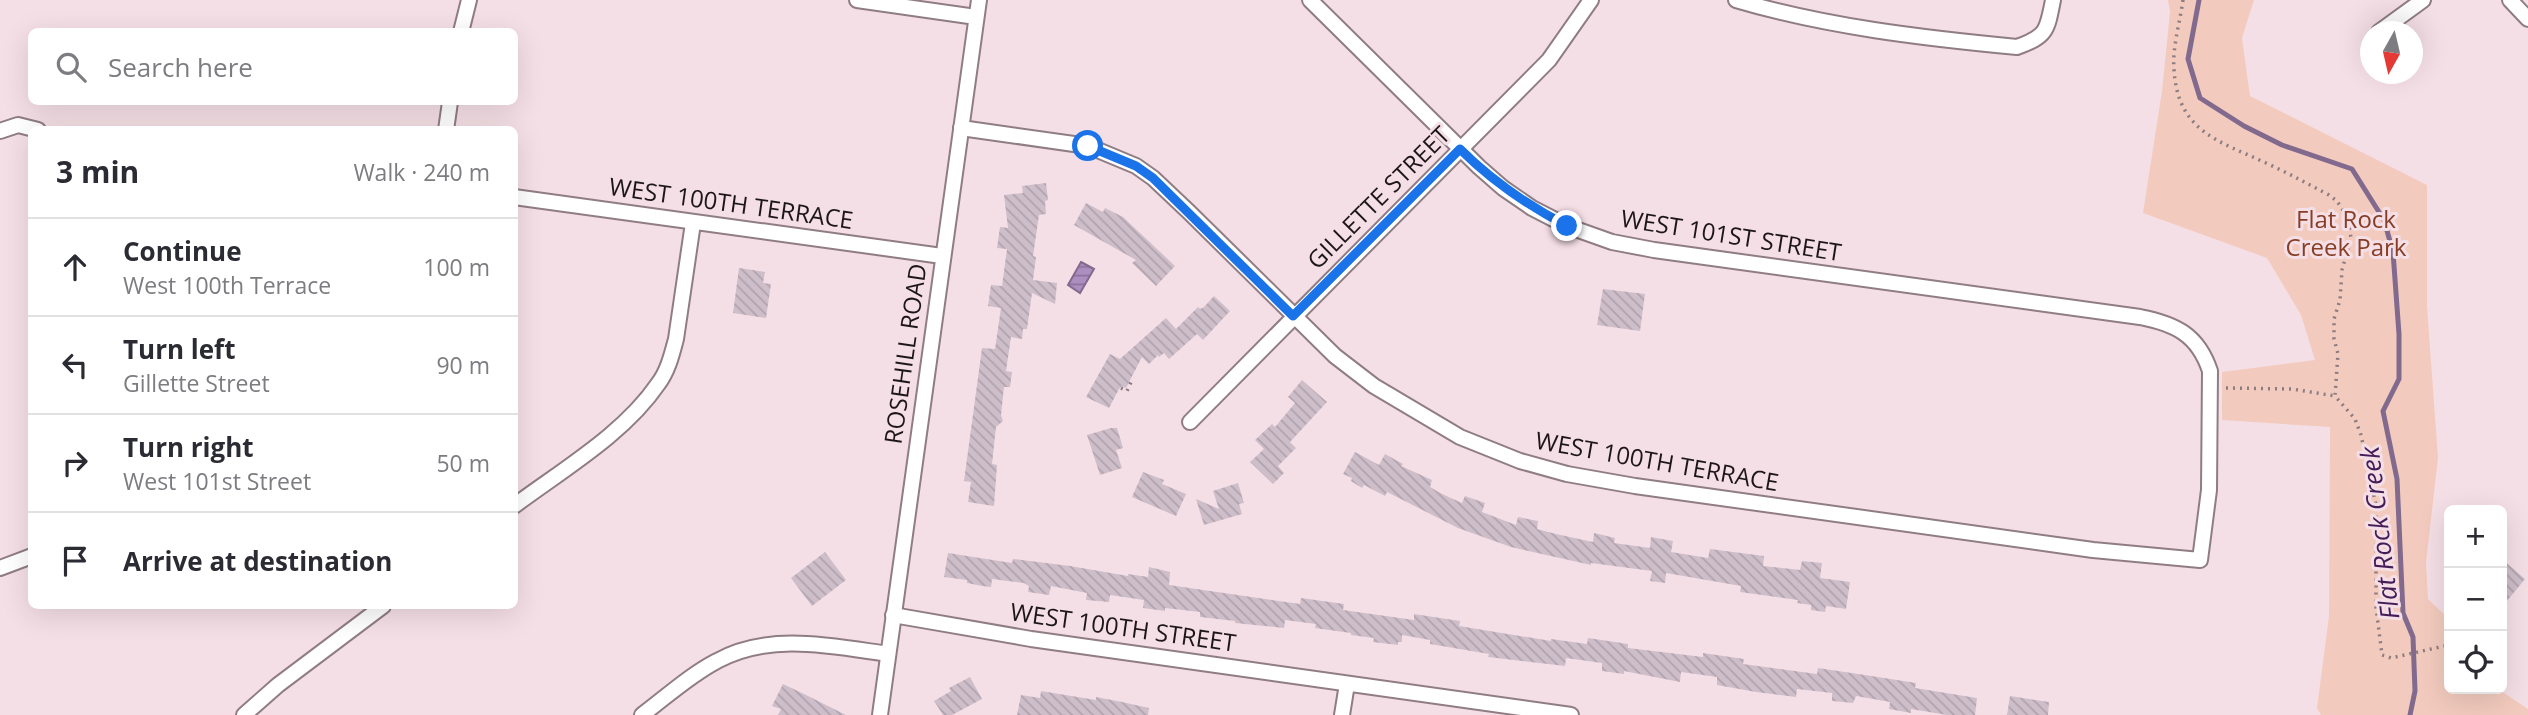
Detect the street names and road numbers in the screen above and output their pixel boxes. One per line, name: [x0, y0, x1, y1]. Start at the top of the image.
street label: GILLETTE STREET: [1299, 118, 1457, 276]
street label: WEST 100TH TERRACE: [607, 169, 855, 236]
street label: WEST 101ST STREET: [1619, 201, 1844, 268]
street label: ROSEHILL ROAD: [876, 262, 934, 446]
street label: WEST 100TH TERRACE: [1533, 423, 1781, 498]
street label: WEST 100TH STREET: [1008, 594, 1238, 659]

